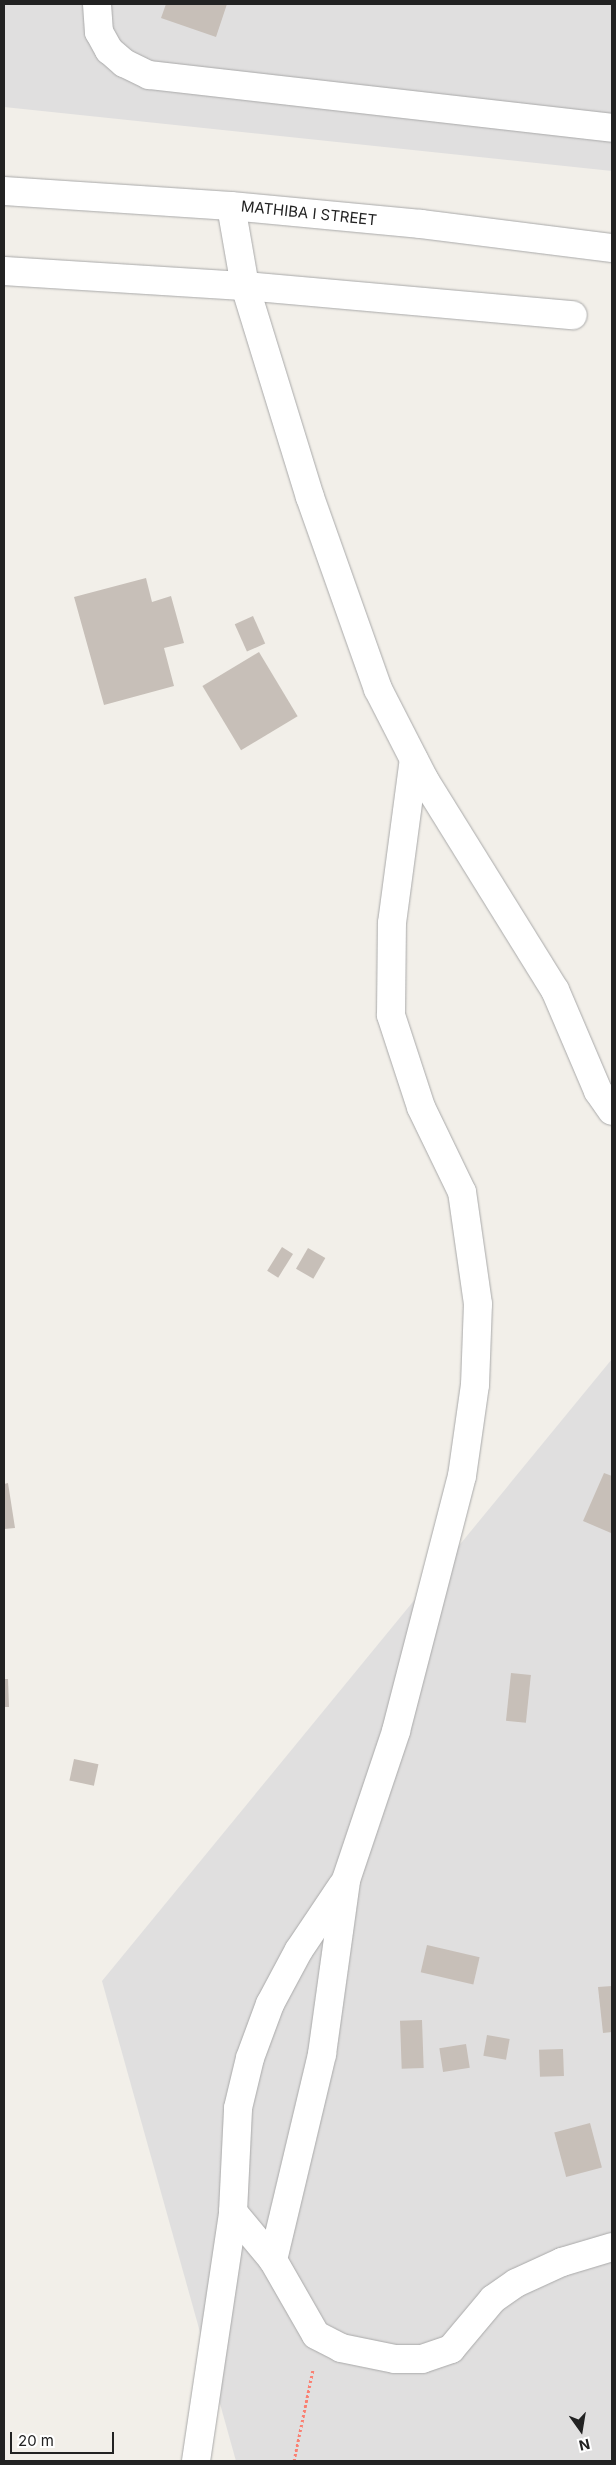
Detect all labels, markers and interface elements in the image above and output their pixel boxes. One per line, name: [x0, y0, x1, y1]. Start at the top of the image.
street label: MATHIBA I STREET: [240, 197, 378, 229]
north arrow: [556, 2405, 606, 2455]
scale bar: [12, 2422, 116, 2454]
text: 20 m: [18, 2431, 54, 2450]
text: N: [577, 2436, 592, 2455]

